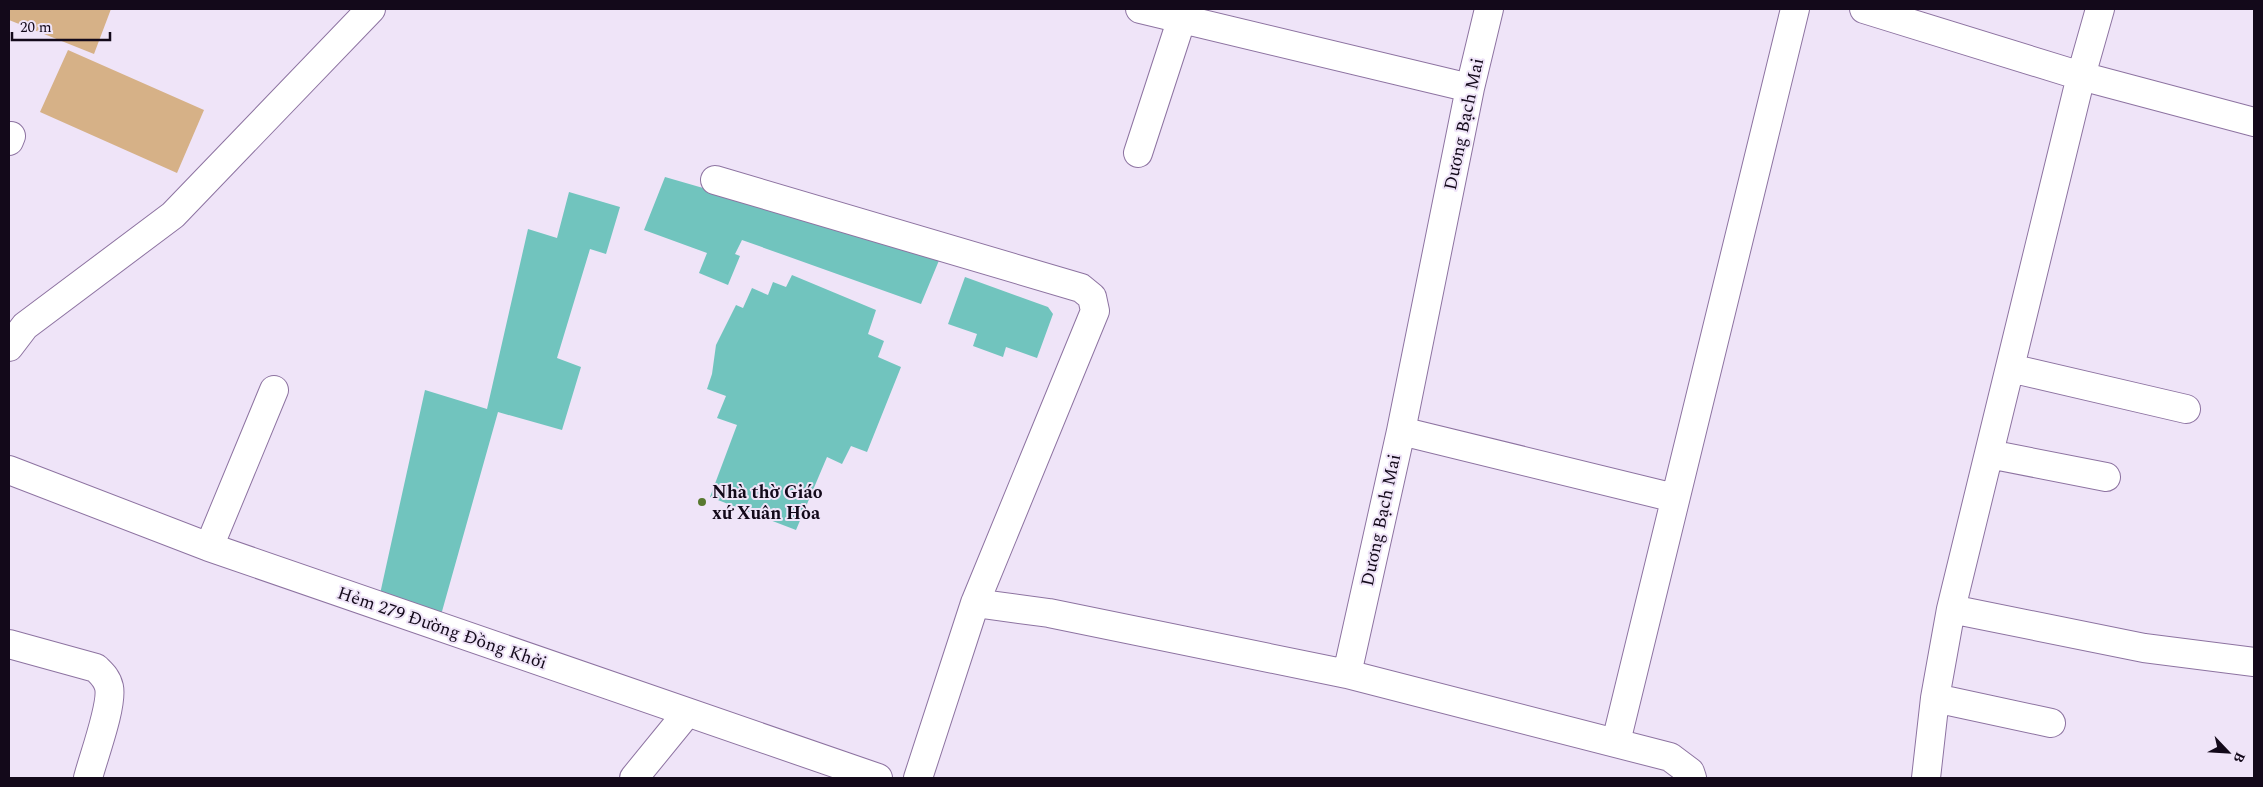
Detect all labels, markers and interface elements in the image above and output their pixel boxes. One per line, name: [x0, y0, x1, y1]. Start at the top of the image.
scale bar: [12, 10, 110, 42]
text: 20 m: [20, 16, 52, 39]
street label: Dương Bạch Mai: [1437, 55, 1491, 193]
street label: Dương Bạch Mai: [1354, 451, 1408, 589]
place label: Nhà thờ Giáo xứ Xuân Hòa: [712, 479, 823, 527]
marker: Nhà thờ Giáo xứ Xuân Hòa: [696, 496, 708, 508]
street label: Hẻm 279 Đường Đồng Khởi: [334, 579, 550, 677]
north arrow: [2203, 727, 2253, 777]
text: B: [2228, 748, 2251, 766]

